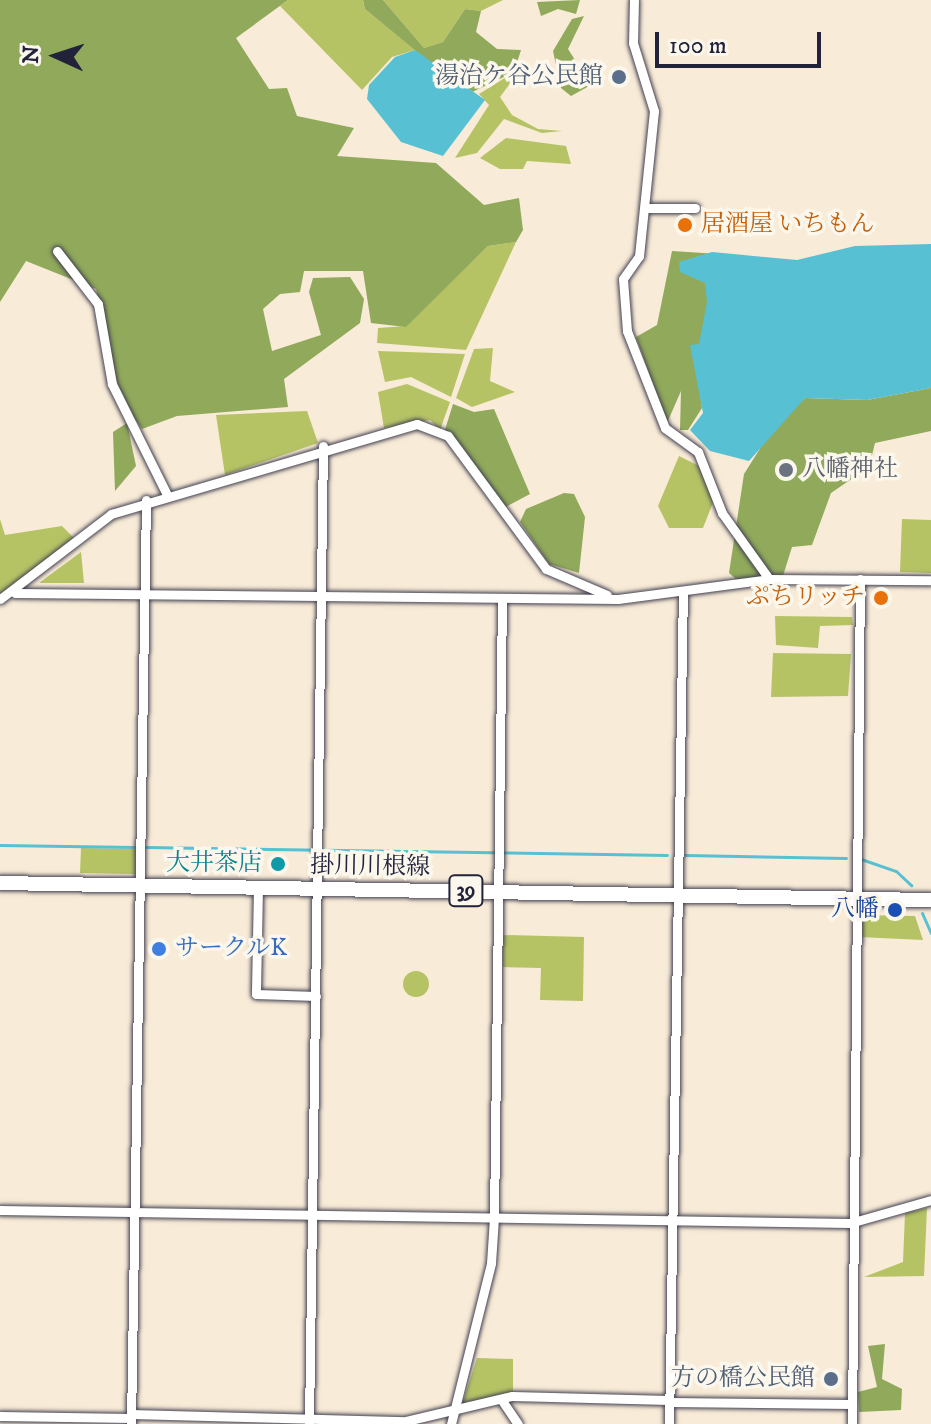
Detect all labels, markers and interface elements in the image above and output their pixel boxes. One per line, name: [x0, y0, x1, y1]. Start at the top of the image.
north arrow: [16, 16, 96, 96]
scale bar: [659, 16, 825, 66]
text: 100 m: [669, 31, 727, 61]
text: N: [18, 45, 45, 64]
place label: 湯治ケ谷公民館: [435, 63, 603, 91]
marker: 湯治ケ谷公民館: [610, 68, 628, 86]
place label: 居酒屋 いちもん: [701, 211, 874, 239]
marker: 居酒屋 いちもん: [676, 216, 694, 234]
place label: 八幡神社: [802, 456, 898, 484]
marker: 八幡神社: [777, 461, 795, 479]
place label: ぷちリッチ: [745, 584, 865, 612]
marker: ぷちリッチ: [872, 589, 890, 607]
place label: 大井茶店: [166, 850, 262, 878]
street label: 掛川川根線: [310, 852, 430, 882]
marker: 大井茶店: [269, 855, 287, 873]
road number: 39: [448, 873, 484, 909]
place label: 八幡: [831, 896, 879, 924]
marker: 八幡: [886, 901, 904, 919]
place label: サークルK: [175, 935, 288, 963]
marker: サークルK: [150, 940, 168, 958]
place label: 方の橋公民館: [671, 1365, 815, 1393]
marker: 方の橋公民館: [822, 1370, 840, 1388]

